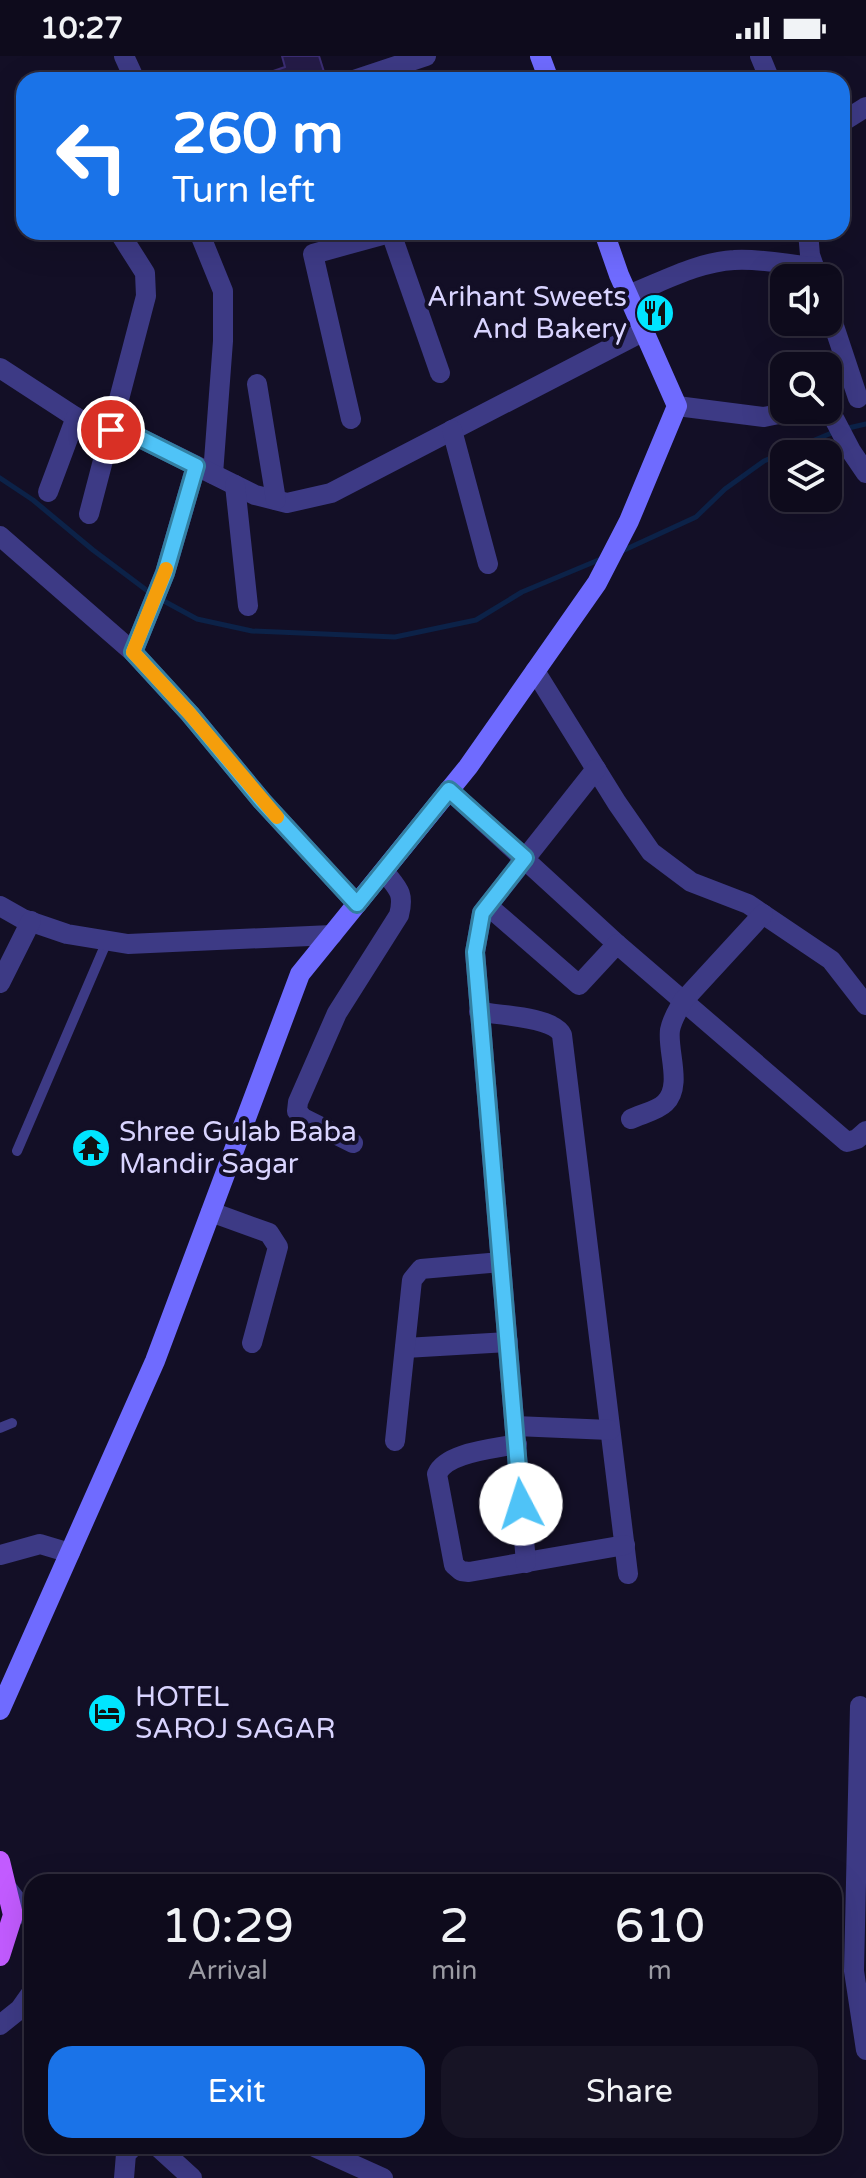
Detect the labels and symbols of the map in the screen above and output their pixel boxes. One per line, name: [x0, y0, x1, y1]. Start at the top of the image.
place label: Arihant Sweets And Bakery: [427, 280, 627, 346]
restaurant icon: Arihant Sweets And Bakery: [634, 292, 676, 334]
pin: [77, 396, 145, 464]
place label: Shree Gulab Baba Mandir Sagar: [119, 1115, 357, 1181]
temple icon: Shree Gulab Baba Mandir Sagar: [70, 1127, 112, 1169]
position arrow: [479, 1462, 563, 1546]
place label: HOTEL SAROJ SAGAR: [135, 1680, 335, 1746]
hotel icon: HOTEL SAROJ SAGAR: [86, 1692, 128, 1734]

